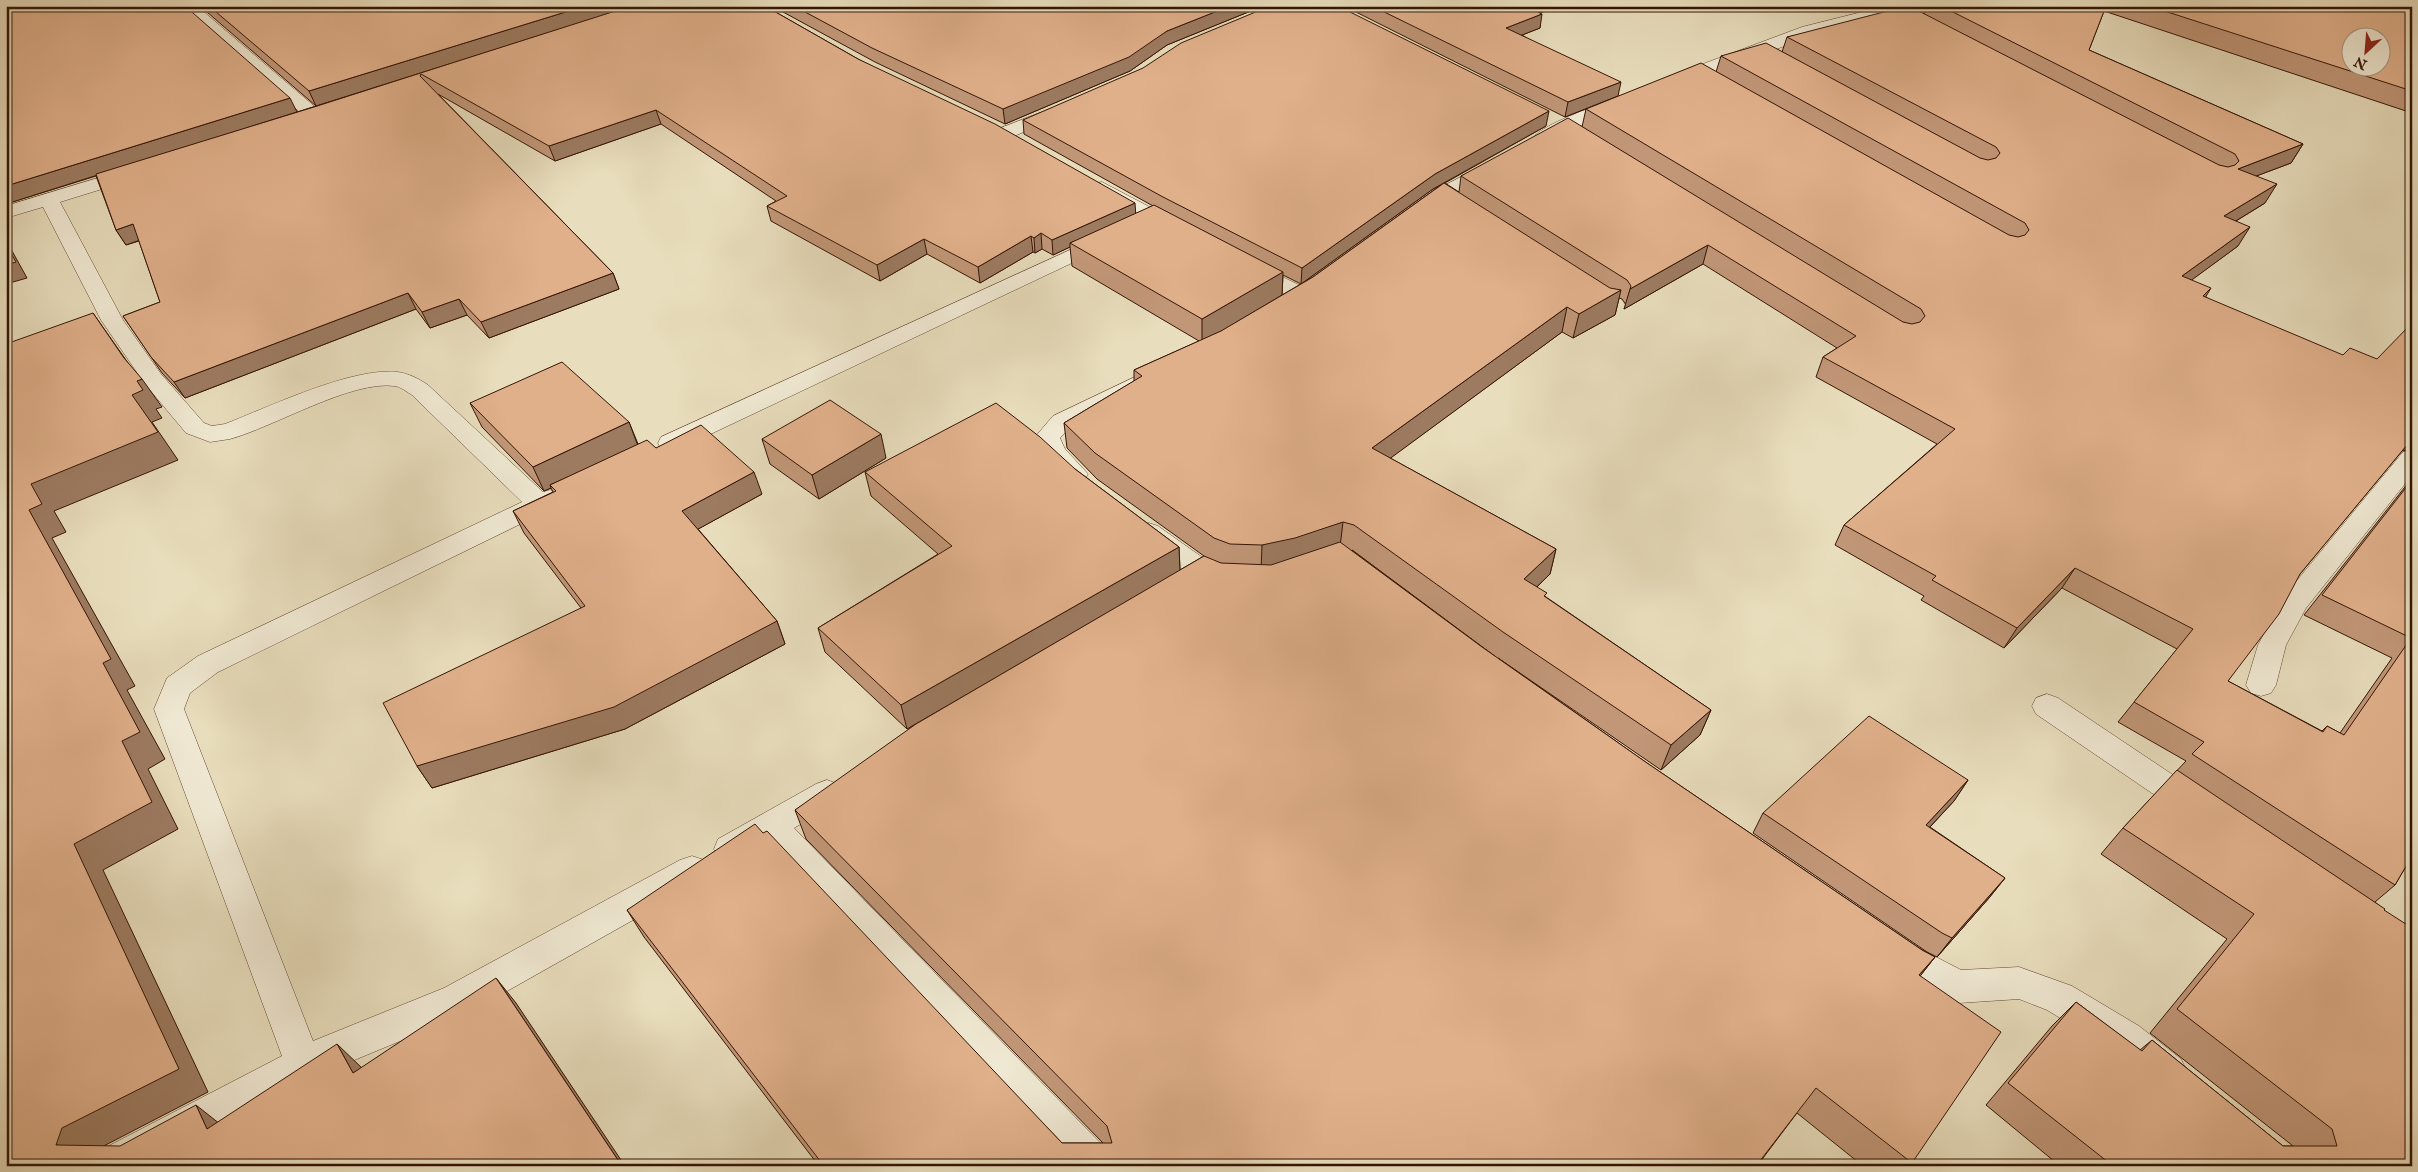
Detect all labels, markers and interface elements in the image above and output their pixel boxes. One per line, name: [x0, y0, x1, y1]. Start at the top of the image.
north arrow: [2340, 28, 2390, 78]
text: N: [2351, 52, 2371, 74]

